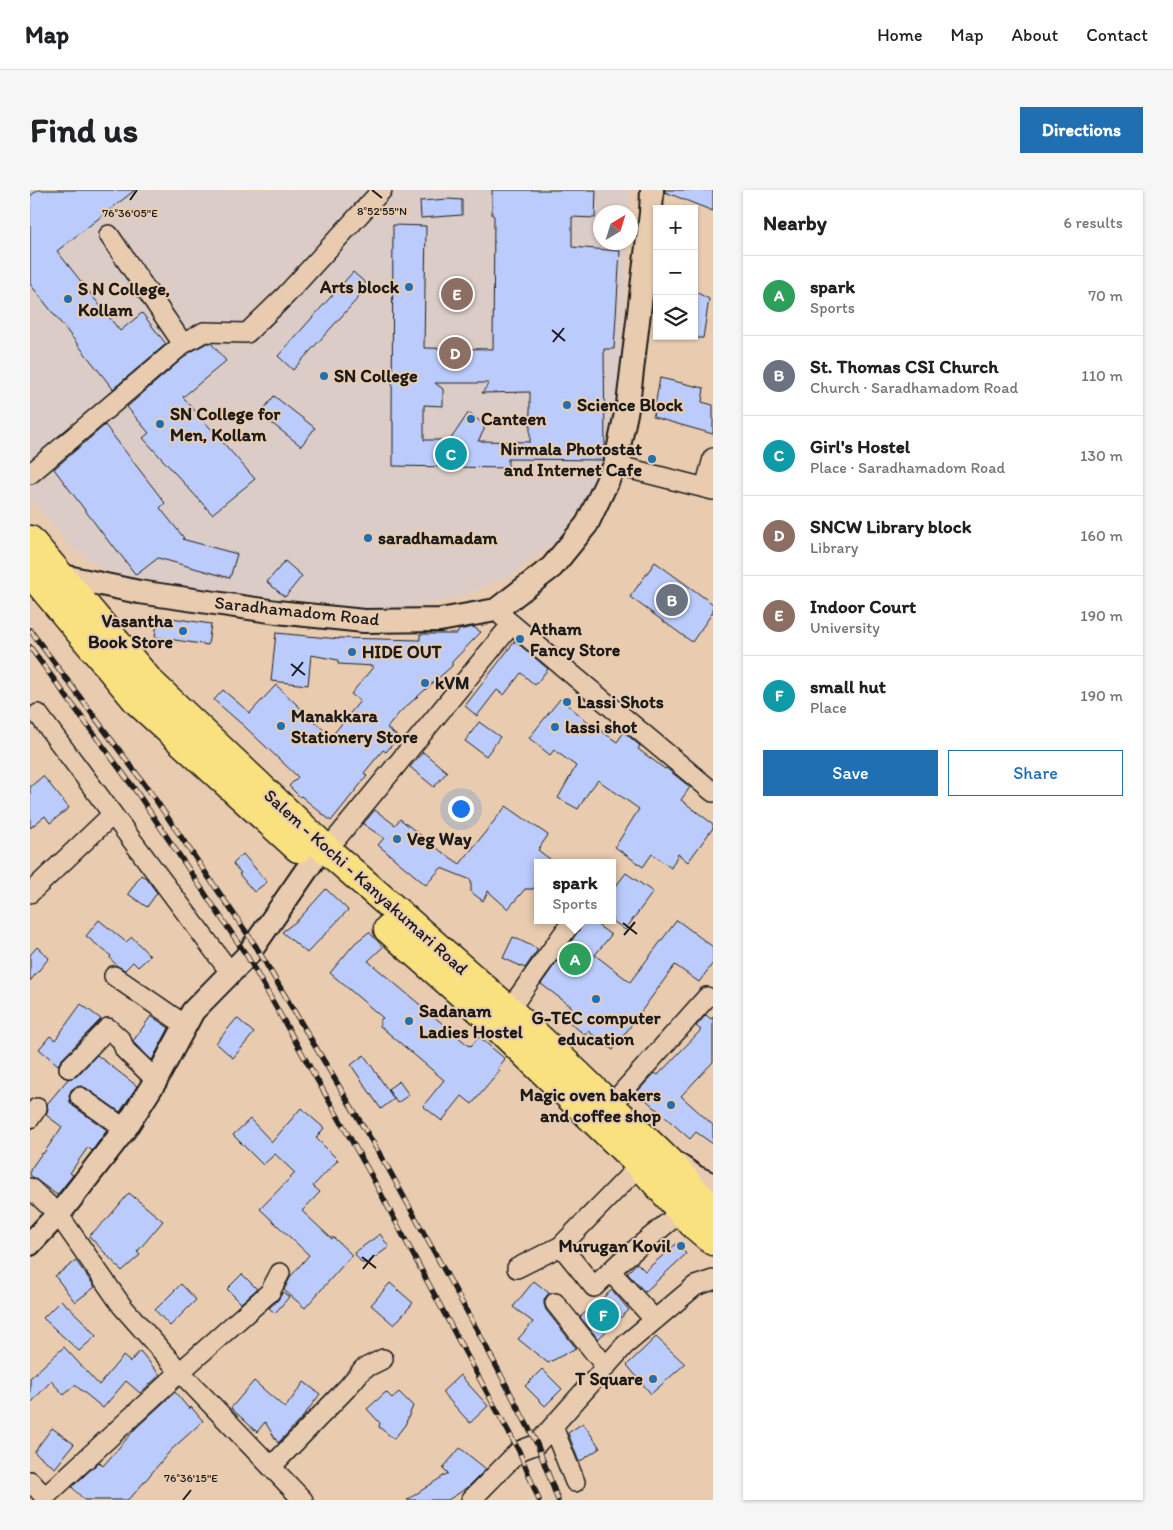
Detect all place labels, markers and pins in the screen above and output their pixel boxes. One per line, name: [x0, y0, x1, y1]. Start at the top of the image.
pin: E: [441, 275, 473, 313]
place label: Arts block: [319, 276, 400, 298]
place label: S N College, Kollam: [78, 278, 170, 321]
marker: Arts block: [403, 281, 415, 293]
marker: S N College, Kollam: [62, 293, 74, 305]
pin: D: [439, 334, 471, 372]
place label: SN College: [334, 365, 418, 387]
marker: SN College: [318, 370, 330, 382]
place label: Science Block: [577, 394, 684, 416]
marker: Science Block: [561, 399, 573, 411]
place label: SN College for Men, Kollam: [170, 403, 281, 446]
place label: Canteen: [481, 408, 547, 430]
marker: Canteen: [465, 413, 477, 425]
marker: SN College for Men, Kollam: [154, 418, 166, 430]
pin: C: [435, 435, 467, 473]
place label: Nirmala Photostat and Internet Cafe: [500, 438, 642, 481]
marker: Nirmala Photostat and Internet Cafe: [646, 453, 658, 465]
place label: saradhamadam: [378, 527, 498, 549]
marker: saradhamadam: [362, 532, 374, 544]
pin: B: [656, 581, 688, 619]
place label: Vasantha Book Store: [88, 610, 174, 653]
place label: Atham Fancy Store: [529, 618, 621, 661]
marker: Vasantha Book Store: [177, 625, 189, 637]
marker: Atham Fancy Store: [514, 633, 526, 645]
place label: HIDE OUT: [362, 641, 443, 663]
marker: HIDE OUT: [346, 646, 358, 658]
place label: kVM: [435, 672, 469, 694]
marker: kVM: [419, 677, 431, 689]
place label: Lassi Shots: [577, 691, 664, 713]
marker: Lassi Shots: [561, 696, 573, 708]
place label: Manakkara Stationery Store: [291, 705, 418, 748]
place label: lassi shot: [565, 716, 638, 738]
marker: Manakkara Stationery Store: [275, 720, 287, 732]
marker: lassi shot: [549, 721, 561, 733]
place label: Veg Way: [407, 828, 472, 850]
marker: Veg Way: [391, 833, 403, 845]
pin: A: [559, 940, 591, 978]
marker: G-TEC computer education: [590, 993, 602, 1005]
place label: Sadanam Ladies Hostel: [419, 1000, 524, 1043]
place label: G-TEC computer education: [531, 1007, 662, 1050]
marker: Sadanam Ladies Hostel: [403, 1015, 415, 1027]
place label: Magic oven bakers and coffee shop: [520, 1084, 661, 1127]
marker: Magic oven bakers and coffee shop: [665, 1099, 677, 1111]
place label: Murugan Kovil: [559, 1235, 672, 1257]
marker: Murugan Kovil: [675, 1240, 687, 1252]
pin: F: [587, 1296, 619, 1334]
place label: T Square: [574, 1368, 643, 1390]
marker: T Square: [647, 1373, 659, 1385]

